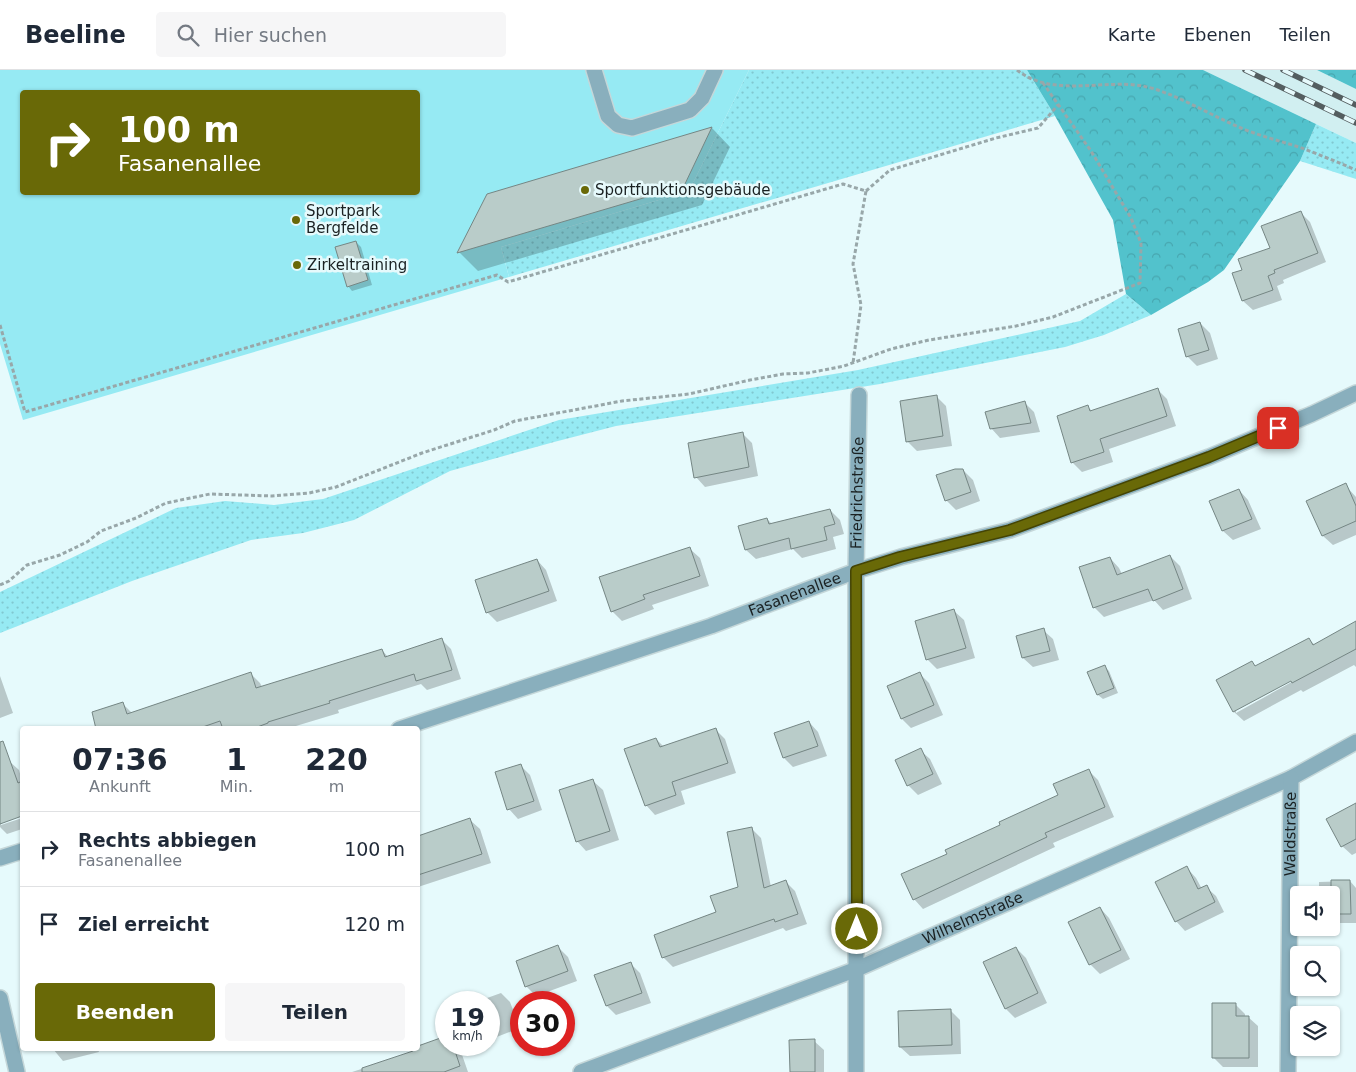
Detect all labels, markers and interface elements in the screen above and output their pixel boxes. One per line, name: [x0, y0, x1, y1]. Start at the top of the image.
search box: [156, 12, 506, 57]
text: Beeline: [25, 21, 126, 49]
icon: search: [174, 21, 202, 49]
text: Hier suchen: [214, 24, 327, 46]
text: Karte: [1108, 24, 1156, 45]
text: Ebenen: [1184, 24, 1252, 45]
text: Teilen: [1280, 24, 1331, 45]
icon: right: [35, 110, 100, 175]
text: 100 m: [118, 110, 240, 150]
text: Fasanenallee: [118, 151, 261, 176]
place label: Sportfunktionsgebäude: [595, 181, 771, 199]
marker: Sportfunktionsgebäude: [579, 184, 591, 196]
place label: Sportpark Bergfelde: [306, 202, 380, 237]
marker: Sportpark Bergfelde: [290, 214, 302, 226]
place label: Zirkeltraining: [307, 256, 407, 274]
marker: Zirkeltraining: [291, 259, 303, 271]
pin: [1257, 407, 1299, 449]
icon: arrive: [1264, 414, 1292, 442]
street label: Friedrichstraße: [847, 437, 867, 549]
street label: Fasanenallee: [746, 569, 844, 620]
text: 07:36: [72, 742, 168, 777]
text: 1: [226, 742, 247, 777]
text: 220: [305, 742, 368, 777]
text: Ankunft: [89, 777, 151, 796]
text: Min.: [220, 777, 253, 796]
text: m: [329, 777, 344, 796]
street label: Waldstraße: [1281, 792, 1300, 876]
text: Rechts abbiegen: [78, 829, 257, 851]
icon: right: [35, 835, 63, 863]
text: 100 m: [344, 838, 405, 860]
text: Fasanenallee: [78, 851, 182, 870]
map controls: [1290, 886, 1340, 1056]
button: sound: [1290, 886, 1340, 936]
street label: Wilhelmstraße: [920, 888, 1026, 948]
position arrow: [830, 902, 882, 954]
icon: arrive: [35, 910, 63, 938]
text: Ziel erreicht: [78, 913, 209, 935]
text: 120 m: [344, 913, 405, 935]
button: search: [1290, 946, 1340, 996]
button: Beenden: [35, 983, 215, 1041]
button: Teilen: [225, 983, 405, 1041]
speed limit sign: 30: [510, 991, 575, 1056]
text: 19: [450, 1003, 485, 1032]
button: layers: [1290, 1006, 1340, 1056]
text: km/h: [452, 1029, 483, 1043]

